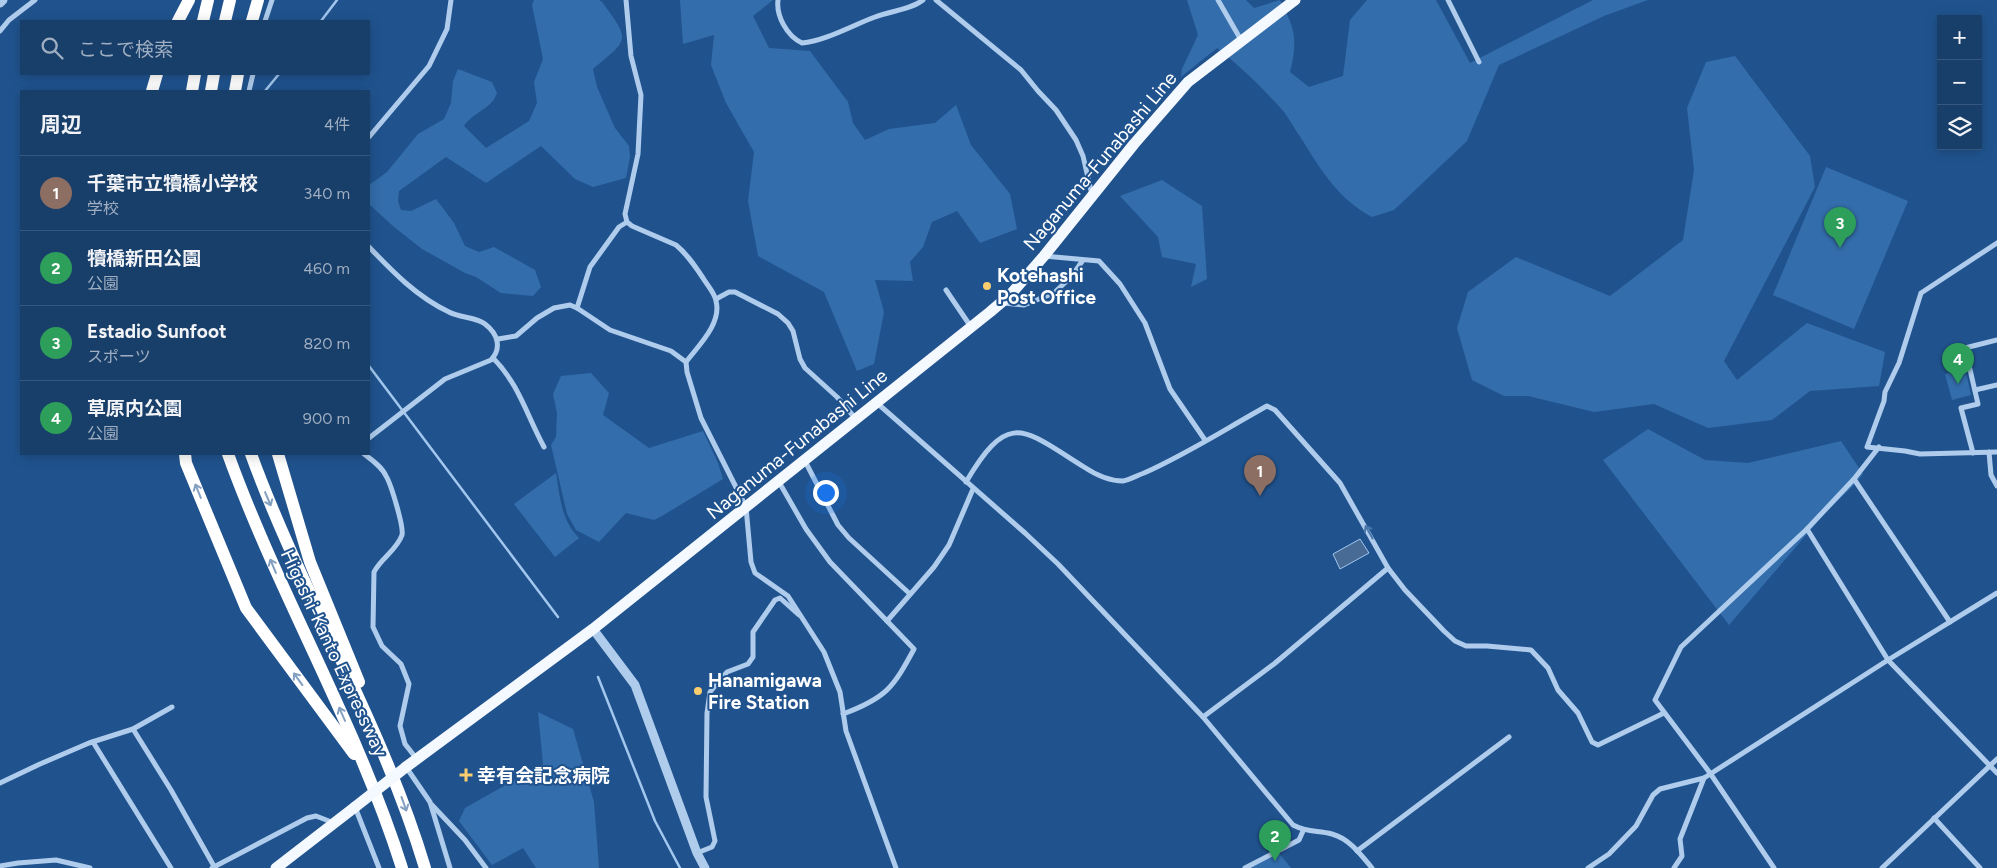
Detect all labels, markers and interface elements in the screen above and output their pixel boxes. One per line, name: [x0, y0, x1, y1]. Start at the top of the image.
map controls: [1937, 15, 1982, 150]
button: +: [1937, 15, 1982, 60]
search box: [20, 20, 370, 75]
icon: search: [38, 34, 66, 62]
text: ここで検索: [78, 38, 173, 61]
button: −: [1937, 60, 1982, 105]
street label: Naganuma-Funabashi Line: [1019, 67, 1181, 255]
button: layers: [1937, 105, 1982, 150]
text: 周辺: [40, 112, 82, 137]
text: 4件: [324, 115, 350, 134]
text: 千葉市立犢橋小学校: [87, 172, 258, 195]
text: 1: [53, 184, 59, 203]
text: 340 m: [304, 184, 350, 203]
text: 学校: [87, 199, 119, 218]
pin: 3: [1824, 207, 1856, 248]
text: 犢橋新田公園: [87, 247, 201, 270]
text: 2: [51, 259, 61, 278]
text: 460 m: [303, 259, 350, 278]
place label: Kotehashi Post Office: [997, 264, 1097, 309]
text: 公園: [87, 274, 119, 293]
marker: Kotehashi Post Office: [981, 280, 993, 292]
text: Estadio Sunfoot: [87, 320, 227, 343]
text: 3: [52, 334, 60, 353]
text: 820 m: [303, 334, 350, 353]
pin: 4: [1942, 343, 1974, 384]
text: スポーツ: [87, 347, 151, 366]
street label: Naganuma-Funabashi Line: [702, 364, 892, 524]
text: 草原内公園: [87, 397, 182, 420]
text: 4: [51, 409, 61, 428]
text: 900 m: [303, 409, 350, 428]
text: 公園: [87, 424, 119, 443]
pin: 1: [1244, 455, 1276, 496]
your location: [813, 480, 839, 506]
one-way arrow: [192, 483, 201, 498]
one-way arrow: [264, 491, 274, 506]
one-way arrow: [1364, 525, 1374, 540]
street label: Higashi-Kanto Expressway: [276, 546, 392, 760]
one-way arrow: [268, 559, 278, 574]
place label: Hanamigawa Fire Station: [708, 669, 822, 714]
one-way arrow: [293, 672, 303, 686]
marker: Hanamigawa Fire Station: [692, 685, 704, 697]
one-way arrow: [336, 707, 346, 722]
place label: 幸有会記念病院: [477, 764, 610, 787]
marker: 幸有会記念病院: [459, 768, 473, 782]
one-way arrow: [400, 797, 409, 812]
pin: 2: [1259, 820, 1291, 861]

